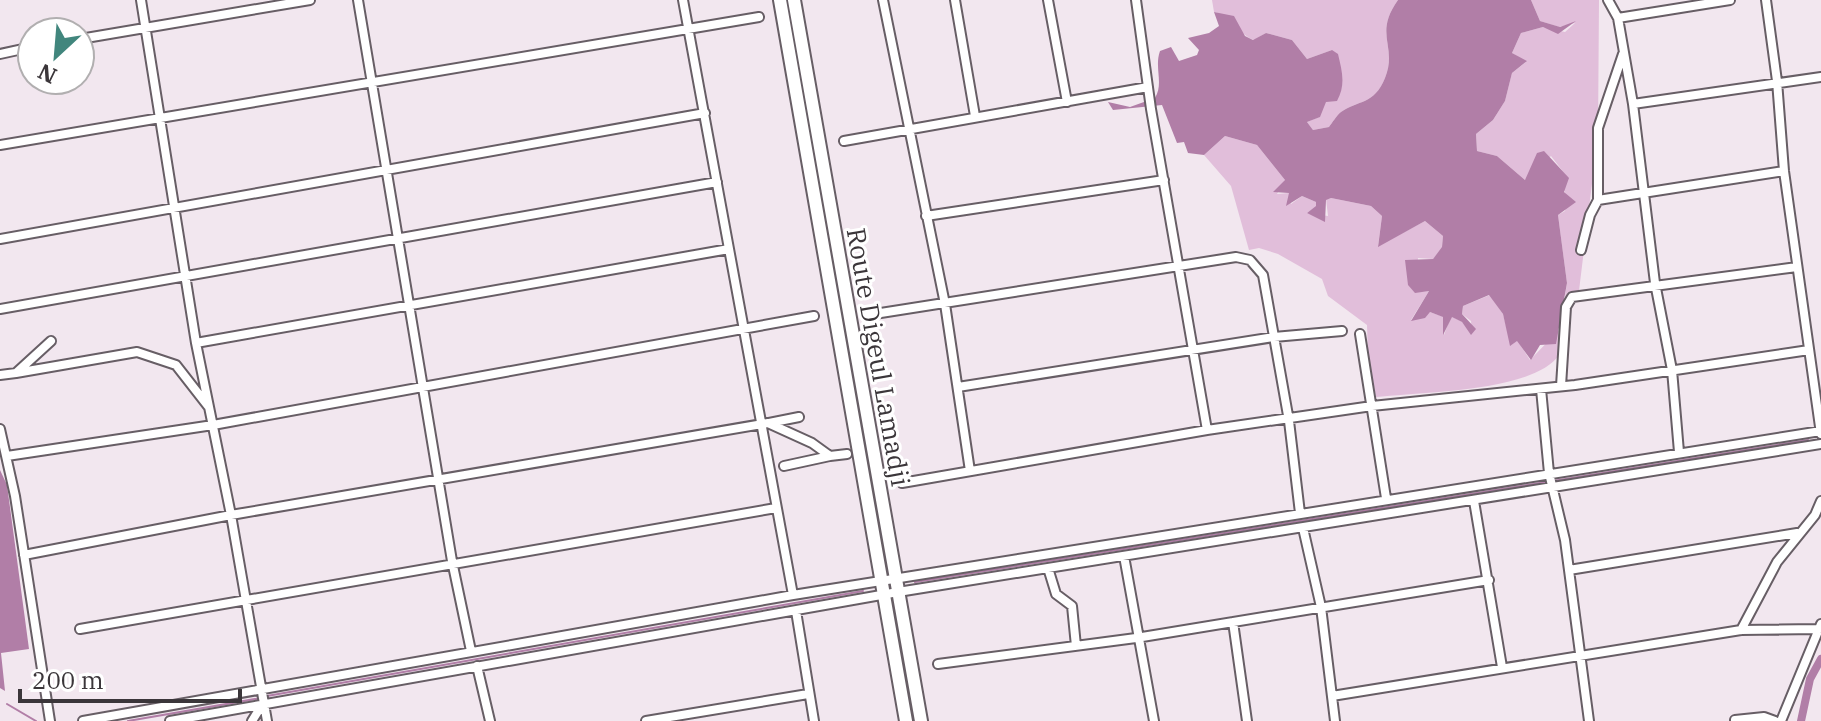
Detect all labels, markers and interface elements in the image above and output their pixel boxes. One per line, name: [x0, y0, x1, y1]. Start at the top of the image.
north arrow: [16, 16, 96, 96]
text: N: [33, 58, 61, 91]
street label: Route Digeul Lamadji: [840, 225, 918, 489]
scale bar: [20, 653, 240, 703]
text: 200 m: [32, 664, 104, 696]

